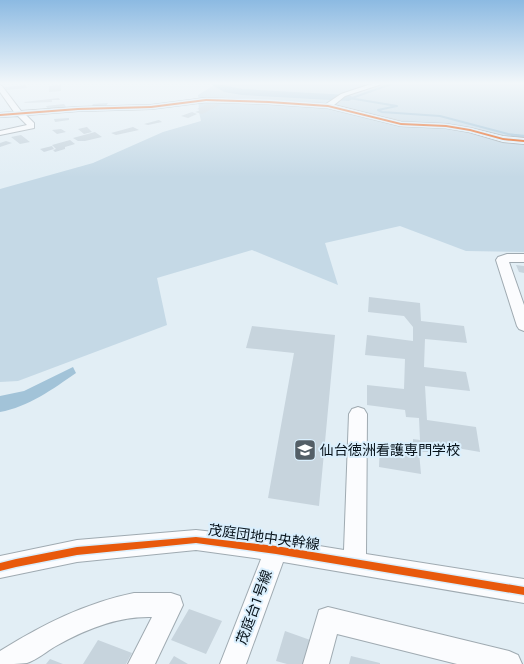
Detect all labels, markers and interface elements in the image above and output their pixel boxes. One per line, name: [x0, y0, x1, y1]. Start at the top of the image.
school or university icon: 仙台徳洲看護専門学校: [292, 437, 318, 463]
place label: 仙台徳洲看護専門学校: [320, 440, 460, 460]
street label: 茂庭団地中央幹線: [207, 519, 321, 555]
street label: 茂庭台１号線: [231, 567, 277, 647]

